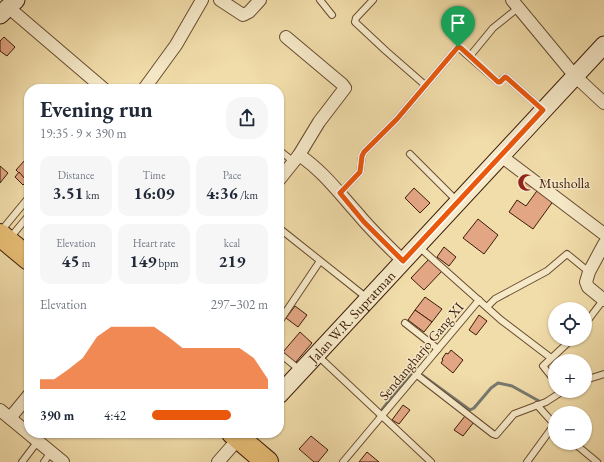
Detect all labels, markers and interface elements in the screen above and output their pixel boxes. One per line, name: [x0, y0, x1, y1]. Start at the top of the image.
pin: [441, 6, 475, 47]
icon: arrive: [447, 12, 469, 34]
text: Evening run: [40, 95, 153, 124]
button: share: [226, 97, 268, 139]
text: 19:35 · 9 × 390 m: [40, 125, 127, 142]
text: Distance: [58, 168, 94, 182]
text: Time: [143, 168, 165, 182]
text: Pace: [223, 168, 241, 182]
mosque icon: Musholla: [516, 173, 536, 193]
place label: Musholla: [539, 174, 590, 192]
text: 3.51: [52, 182, 84, 204]
text: 16:09: [134, 182, 174, 204]
text: 4:36: [206, 182, 238, 204]
text: km: [84, 188, 100, 202]
text: /km: [238, 188, 258, 202]
text: Elevation: [56, 236, 96, 250]
text: Heart rate: [133, 236, 175, 250]
text: kcal: [224, 236, 240, 250]
text: 45: [62, 250, 80, 272]
text: 149: [129, 250, 156, 272]
text: 219: [219, 250, 245, 272]
text: m: [80, 256, 90, 270]
text: bpm: [156, 256, 179, 270]
street label: Jalan W.R. Supratman: [304, 266, 400, 367]
text: Elevation: [40, 296, 87, 313]
text: 297–302 m: [211, 296, 268, 313]
street label: Sendangharjo Gang XI: [375, 298, 467, 404]
map controls: [548, 302, 592, 450]
button: locate: [548, 302, 592, 346]
button: +: [548, 354, 592, 398]
button: −: [548, 406, 592, 450]
text: 390 m: [40, 407, 74, 424]
text: 4:42: [104, 407, 126, 424]

